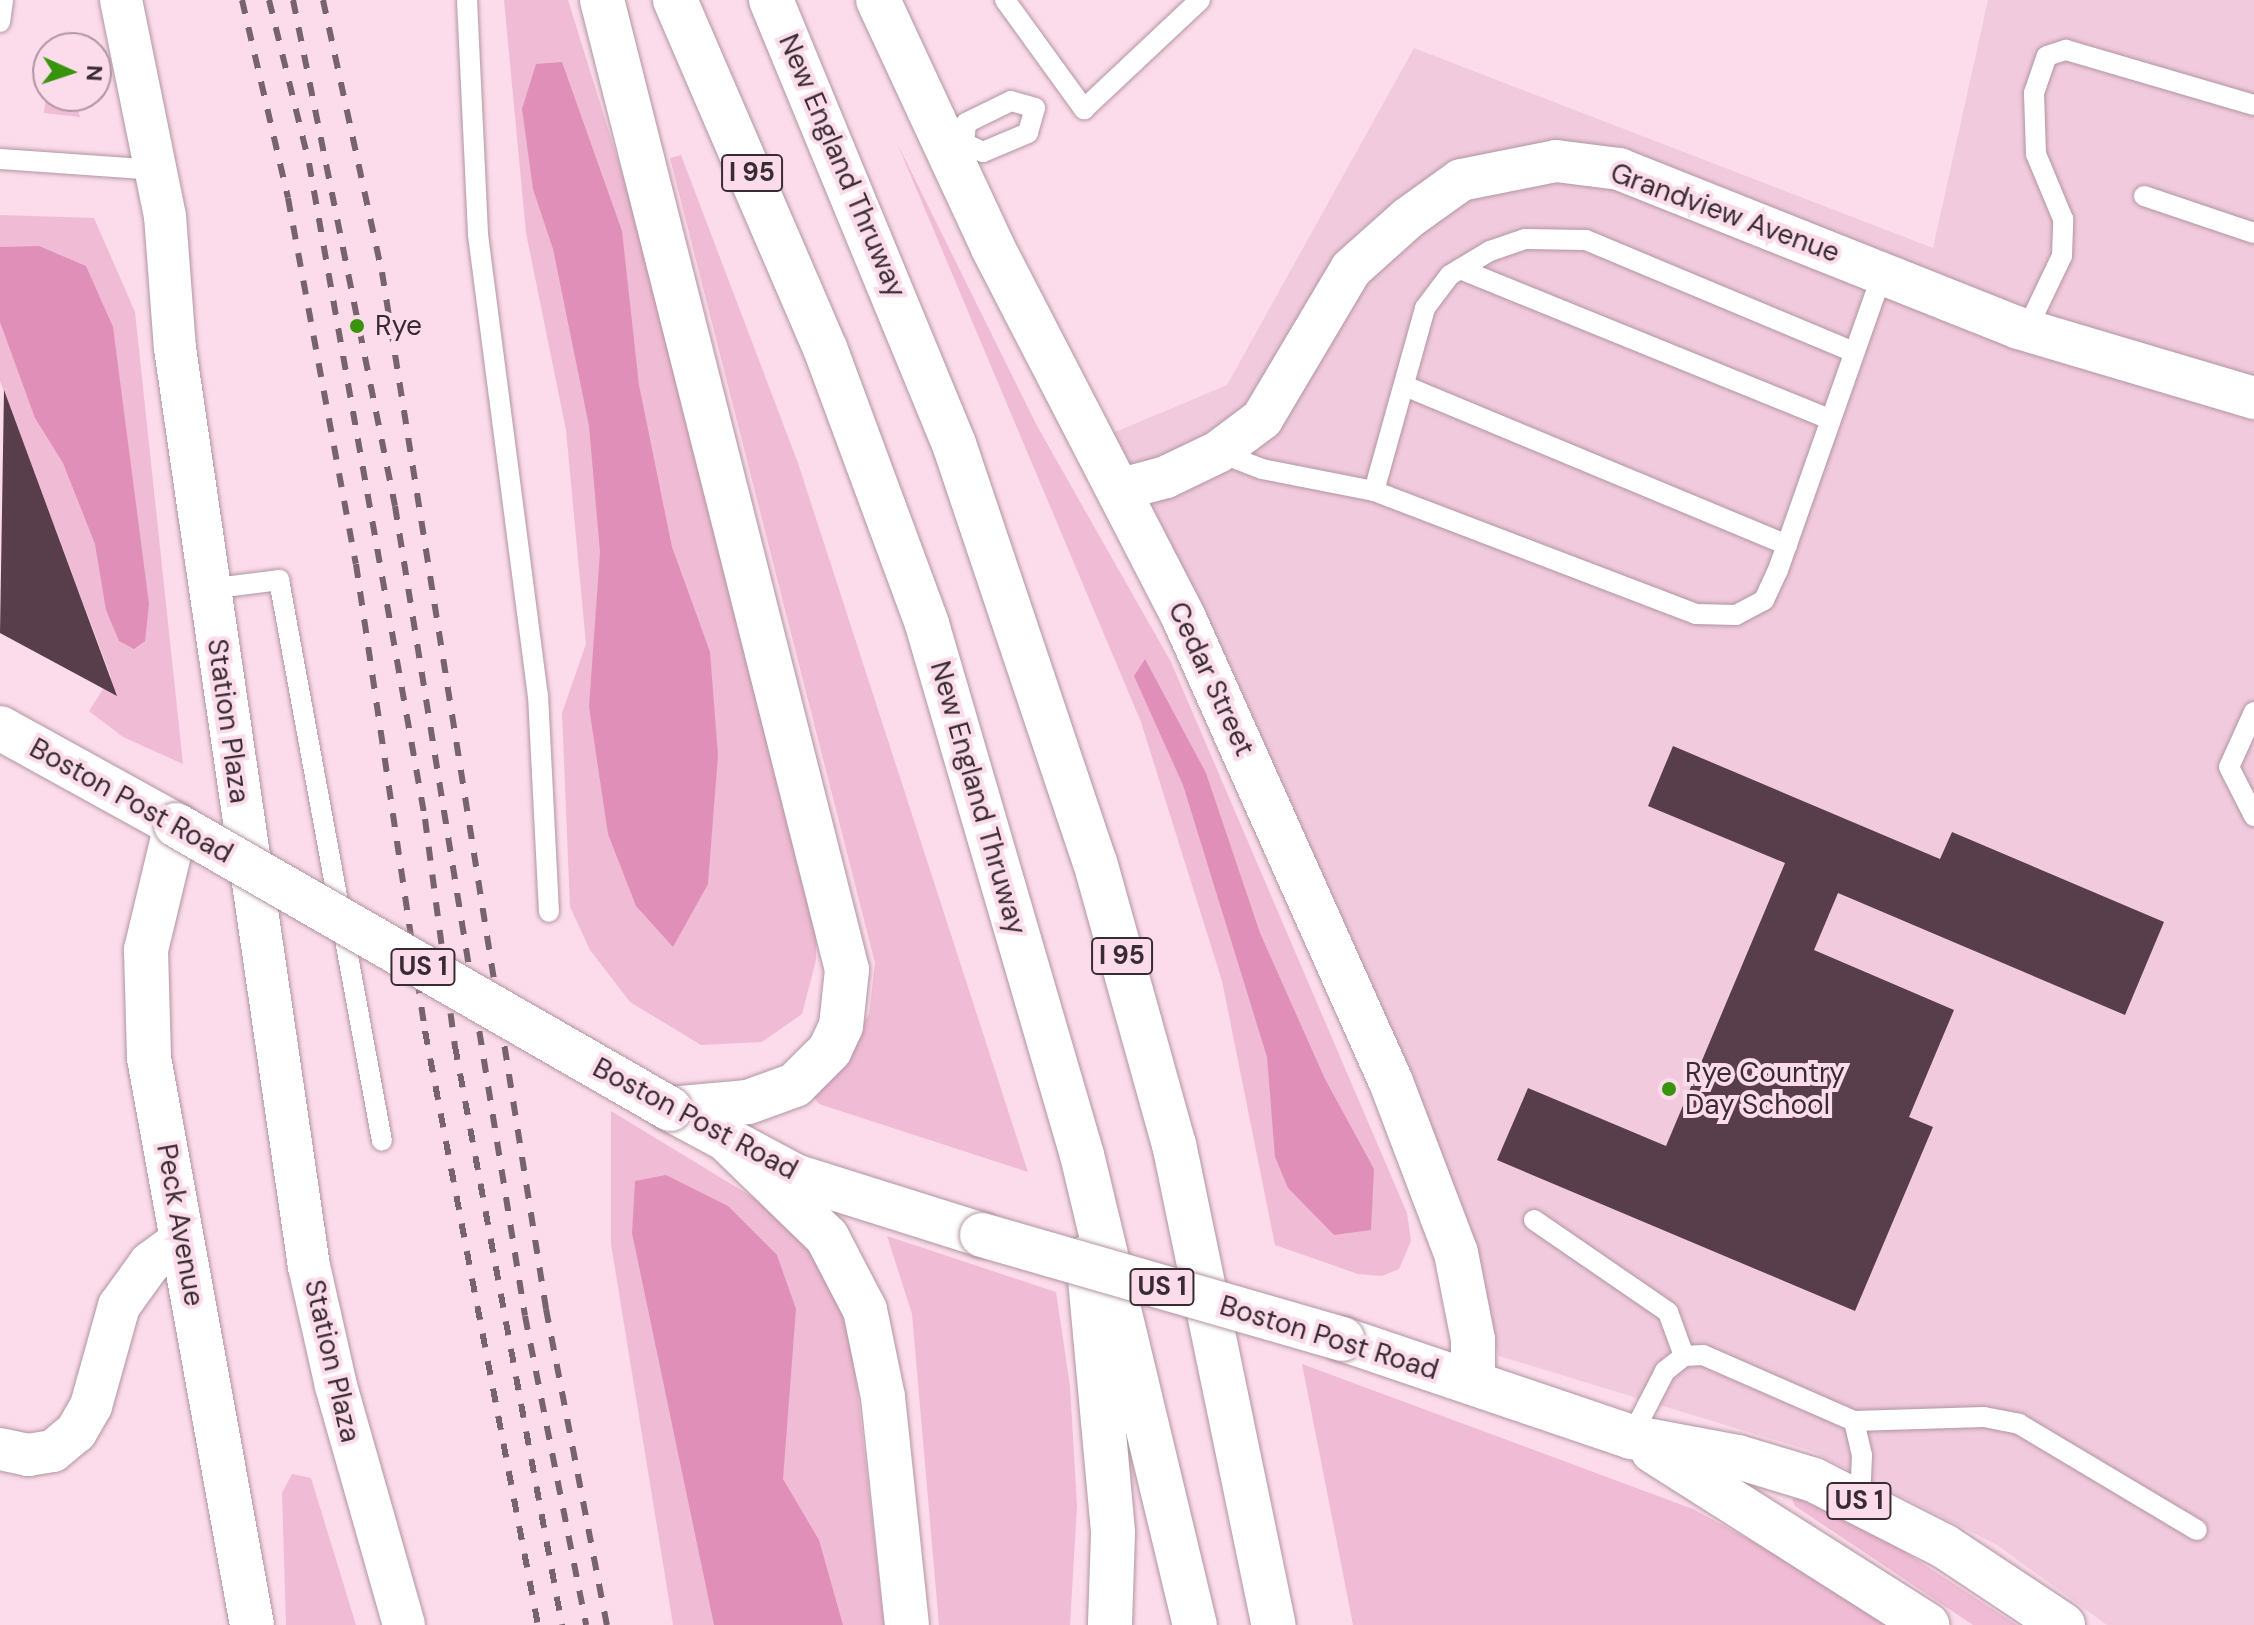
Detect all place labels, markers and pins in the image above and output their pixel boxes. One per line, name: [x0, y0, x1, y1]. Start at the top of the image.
place label: Rye: [375, 309, 422, 343]
marker: Rye: [346, 315, 368, 337]
place label: Rye Country Day School: [1685, 1056, 1845, 1122]
marker: Rye Country Day School: [1660, 1080, 1678, 1098]

